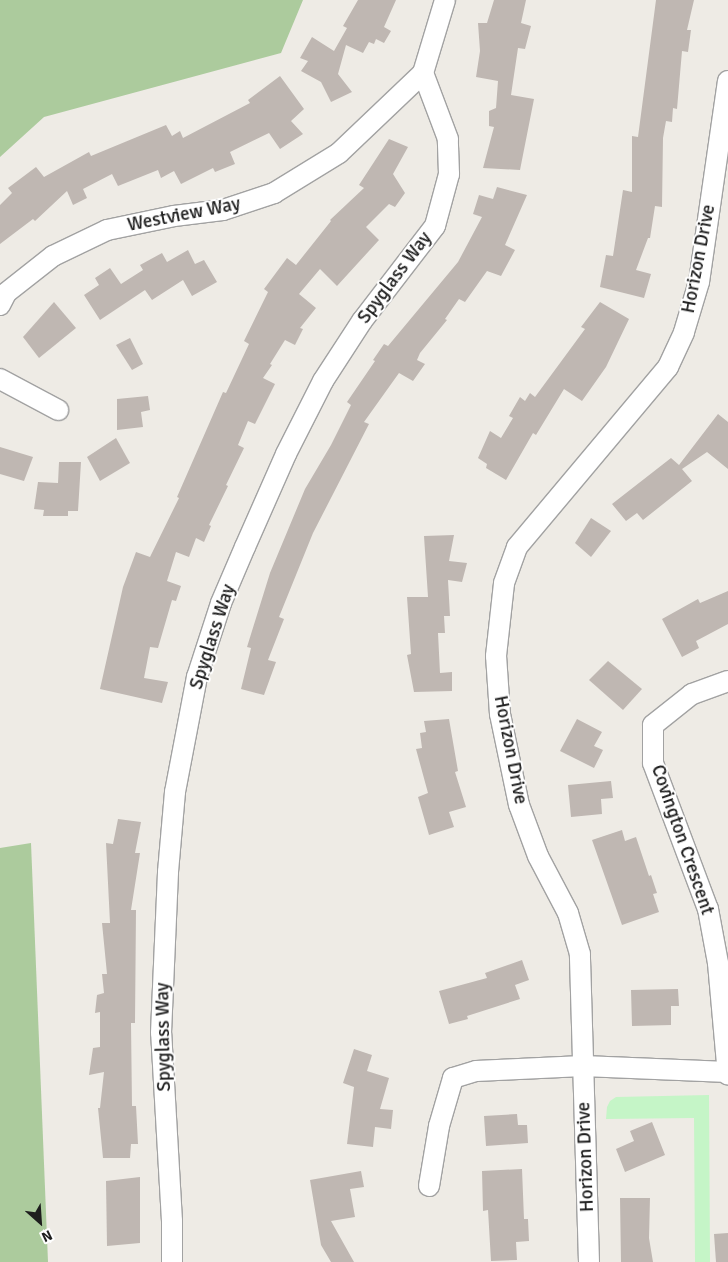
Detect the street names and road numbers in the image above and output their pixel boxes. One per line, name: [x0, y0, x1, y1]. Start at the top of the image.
street label: Westview Way: [126, 193, 242, 237]
street label: Horizon Drive: [677, 203, 721, 315]
street label: Spyglass Way: [353, 228, 437, 328]
street label: Spyglass Way: [185, 582, 241, 692]
street label: Horizon Drive: [488, 694, 532, 806]
street label: Covington Crescent: [646, 762, 718, 918]
street label: Spyglass Way: [152, 982, 176, 1092]
street label: Horizon Drive: [573, 1101, 599, 1213]

